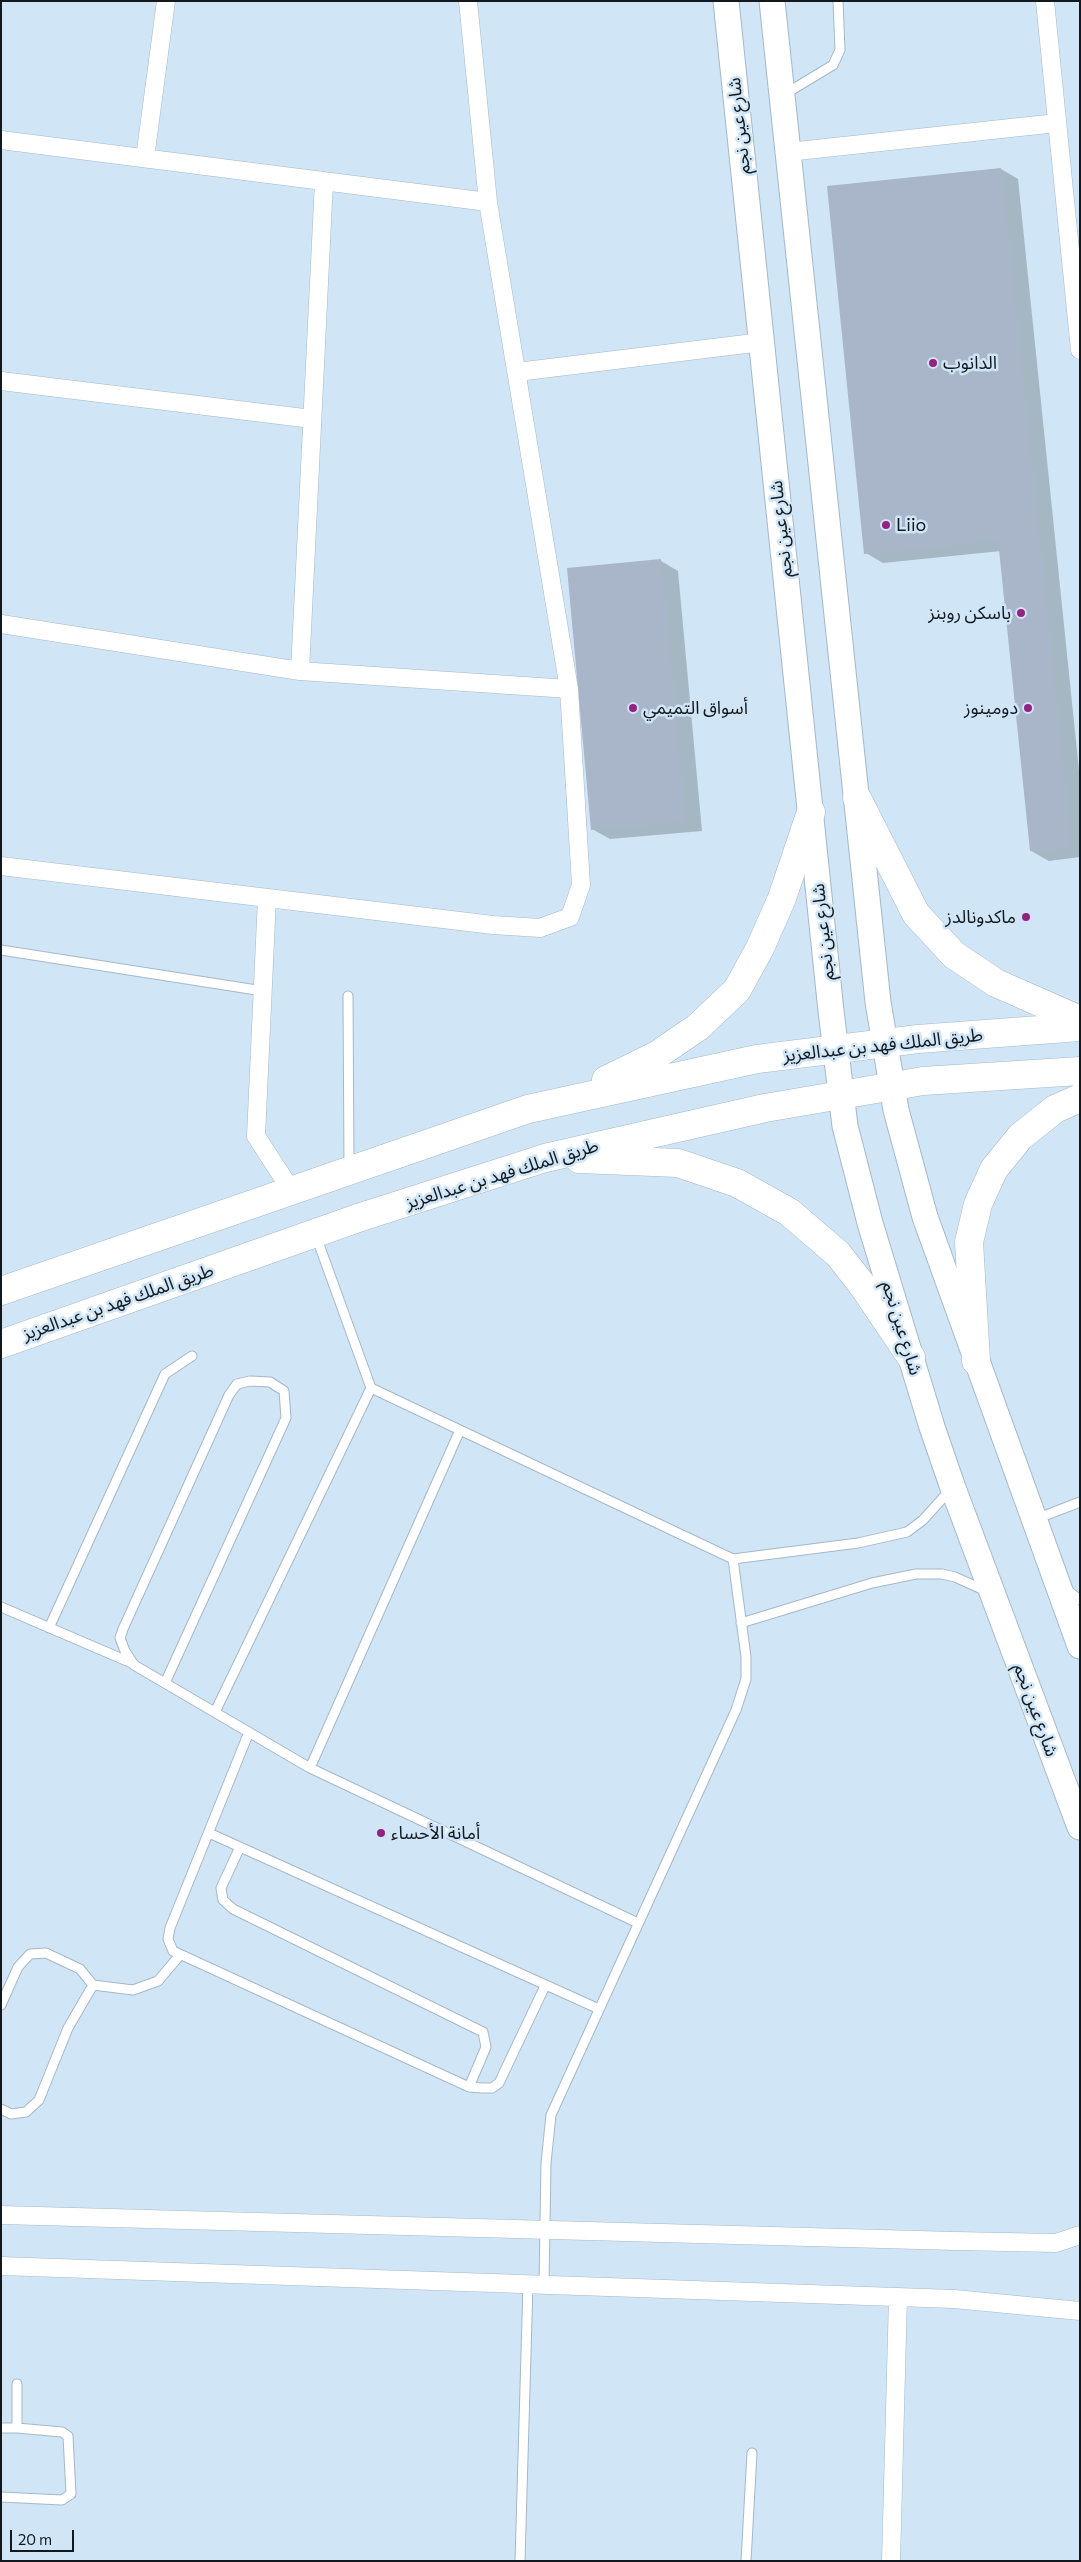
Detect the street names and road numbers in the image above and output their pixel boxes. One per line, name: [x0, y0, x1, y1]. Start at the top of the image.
street label: شارع عين نجم: [723, 76, 755, 176]
street label: شارع عين نجم: [765, 479, 797, 579]
street label: شارع عين نجم: [807, 882, 839, 982]
street label: طريق الملك فهد بن عبدالعزيز: [782, 1024, 984, 1066]
street label: طريق الملك فهد بن عبدالعزيز: [403, 1134, 601, 1214]
street label: طريق الملك فهد بن عبدالعزيز: [20, 1259, 216, 1345]
street label: شارع عين نجم: [877, 1278, 927, 1378]
street label: شارع عين نجم: [1009, 1661, 1063, 1759]

